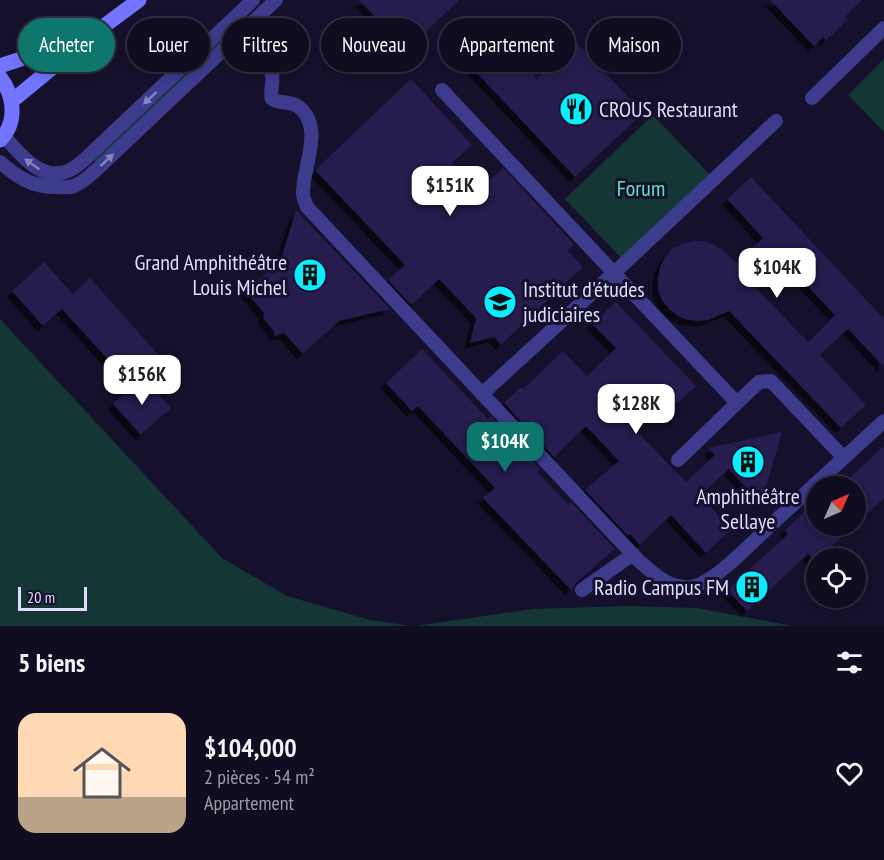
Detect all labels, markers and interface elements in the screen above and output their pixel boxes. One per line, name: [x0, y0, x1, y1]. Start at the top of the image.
chip: Acheter: [18, 18, 115, 72]
chip: Louer: [127, 18, 210, 72]
chip: Filtres: [222, 18, 309, 72]
chip: Nouveau: [321, 18, 427, 72]
chip: Appartement: [439, 18, 575, 72]
chip: Maison: [587, 18, 681, 72]
one-way arrow: [142, 91, 157, 105]
restaurant icon: CROUS Restaurant: [558, 91, 594, 127]
place label: CROUS Restaurant: [599, 95, 738, 123]
one-way arrow: [99, 153, 114, 167]
one-way arrow: [24, 158, 40, 170]
pin: $151K: [408, 166, 492, 217]
text: $151K: [426, 172, 474, 198]
park label: Forum: [617, 174, 665, 202]
place label: Grand Amphithéâtre Louis Michel: [135, 248, 288, 301]
pin: $104K: [735, 248, 819, 299]
text: $104K: [753, 254, 801, 280]
building icon: Grand Amphithéâtre Louis Michel: [292, 257, 328, 293]
place label: Institut d'études judiciaires: [523, 275, 645, 328]
school or university icon: Institut d'études judiciaires: [482, 284, 518, 320]
pin: $156K: [100, 355, 184, 406]
text: $156K: [118, 361, 166, 387]
pin: $128K: [594, 384, 678, 435]
text: $128K: [612, 390, 660, 416]
pin: $104K: [463, 422, 547, 473]
text: $104K: [481, 428, 529, 454]
building icon: Amphithéâtre Sellaye: [730, 444, 766, 480]
north arrow: [806, 476, 866, 536]
map controls: [806, 476, 866, 608]
place label: Amphithéâtre Sellaye: [696, 482, 800, 535]
button: locate: [806, 548, 866, 608]
building icon: Radio Campus FM: [734, 569, 770, 605]
place label: Radio Campus FM: [594, 573, 729, 601]
scale bar: [18, 584, 87, 612]
text: 20 m: [27, 587, 55, 607]
text: 5 biens: [18, 646, 85, 679]
icon: filters: [833, 646, 866, 679]
text: $104,000: [204, 731, 297, 764]
icon: home: [66, 737, 138, 809]
icon: heart: [833, 757, 866, 790]
text: 2 pièces · 54 m²: [204, 764, 315, 790]
text: Appartement: [204, 790, 294, 816]

